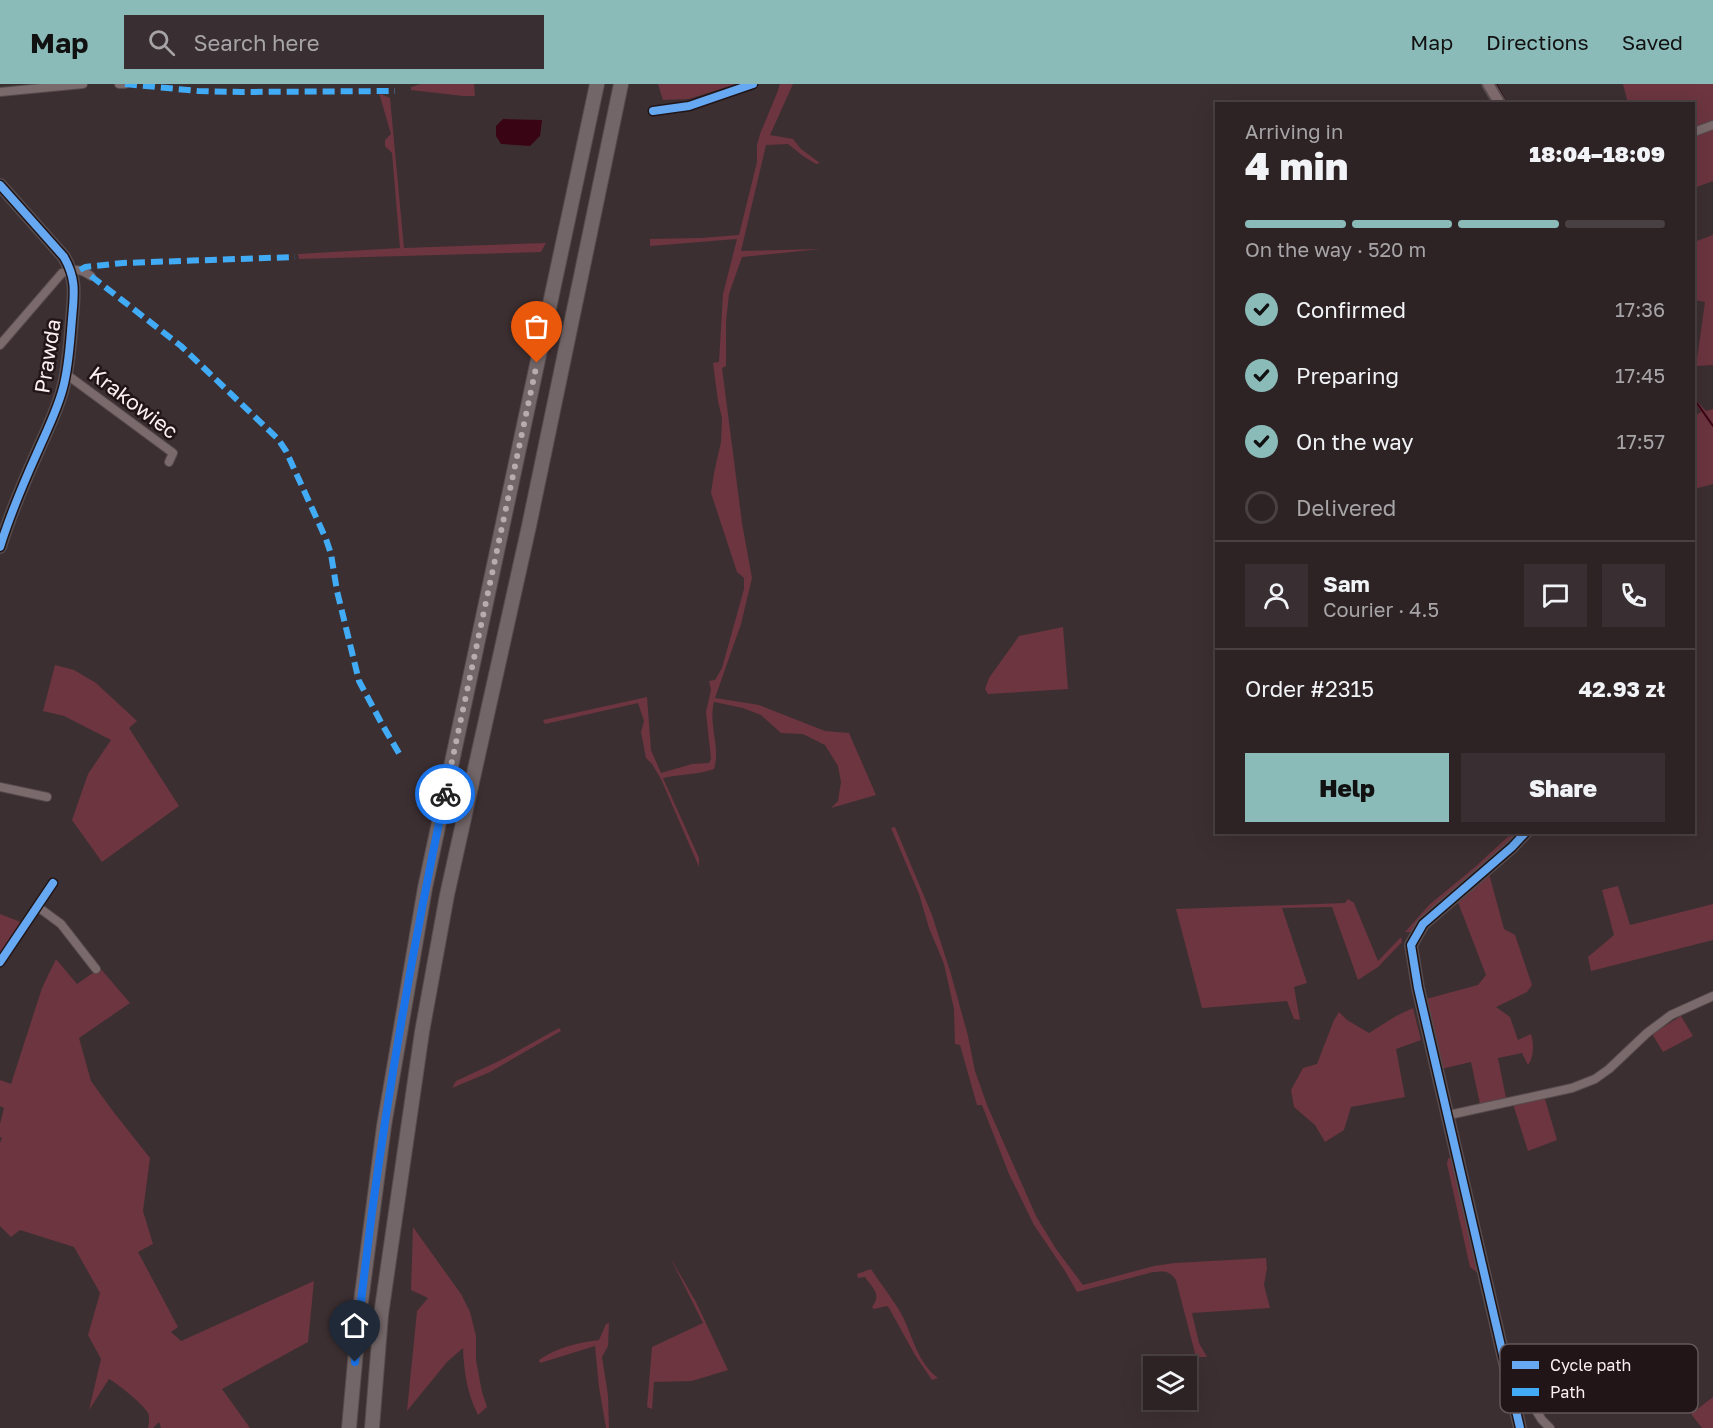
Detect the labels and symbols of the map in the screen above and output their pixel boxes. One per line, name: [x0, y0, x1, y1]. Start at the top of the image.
pin: [511, 301, 562, 363]
street label: Prawda: [28, 317, 66, 395]
street label: Krakowiec: [84, 360, 184, 444]
courier: [415, 764, 475, 824]
pin: [329, 1300, 380, 1362]
legend: [1500, 1344, 1698, 1413]
text: Cycle path: [1550, 1355, 1631, 1375]
text: Path: [1550, 1382, 1585, 1402]

